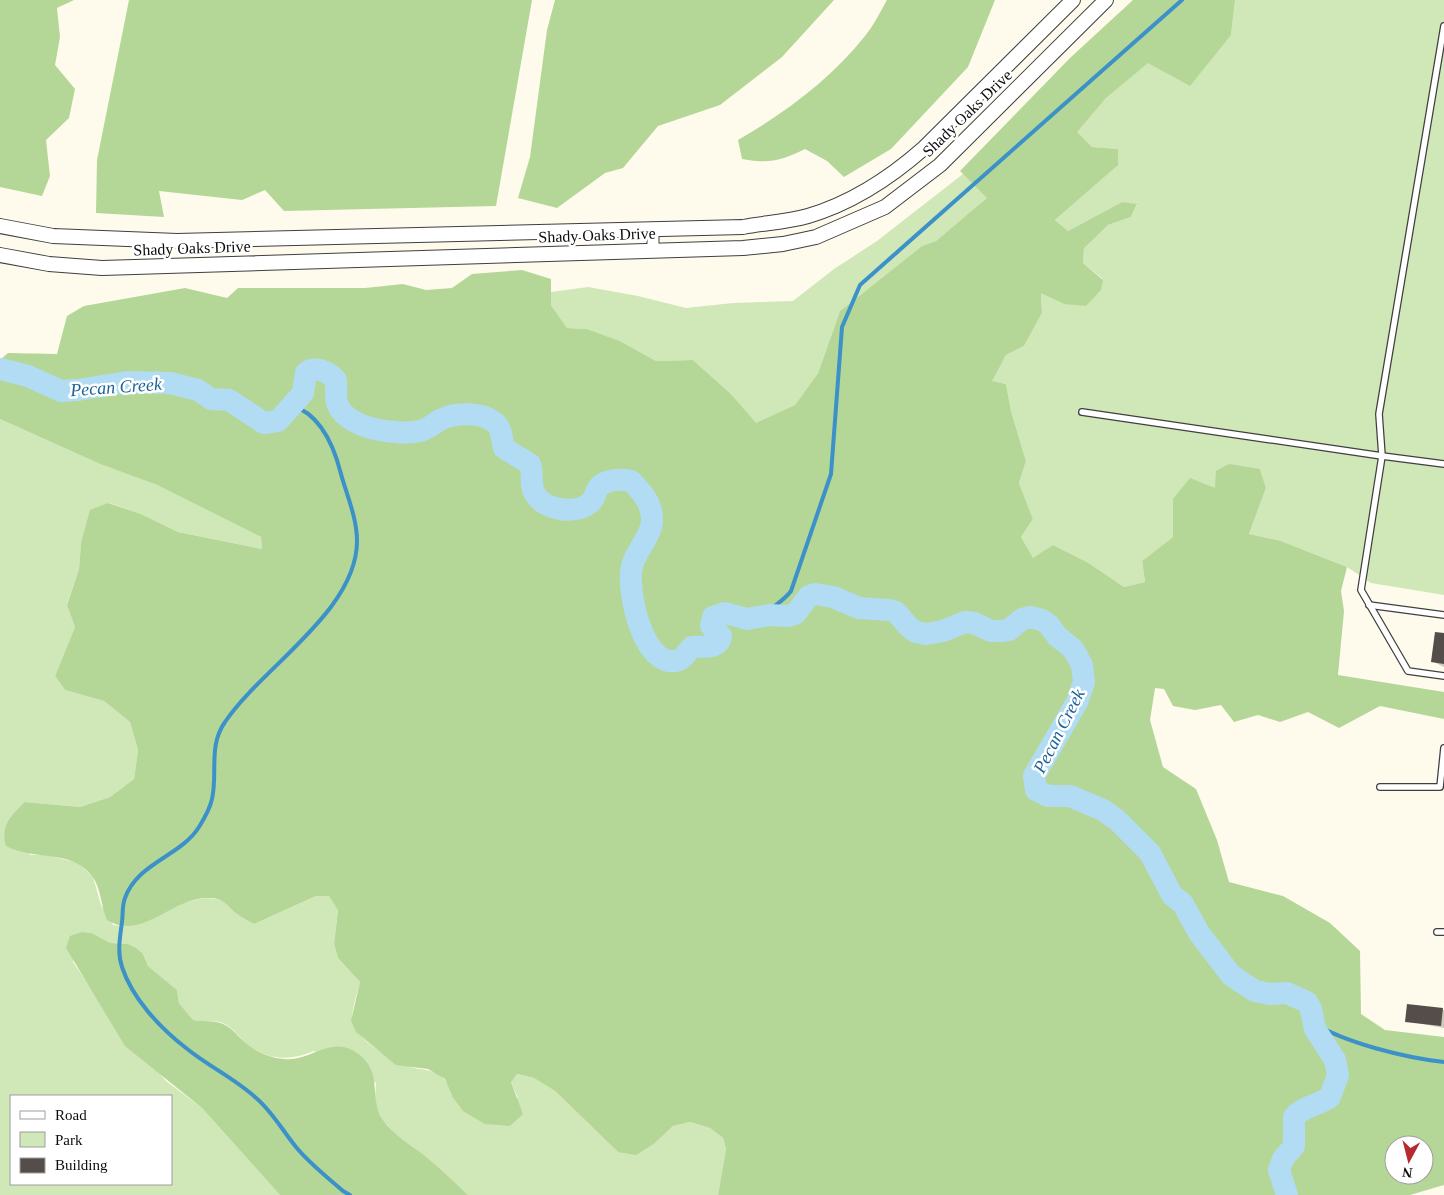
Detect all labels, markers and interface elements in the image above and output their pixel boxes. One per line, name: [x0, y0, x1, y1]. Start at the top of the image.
street label: Shady Oaks Drive: [919, 66, 1016, 161]
street label: Shady Oaks Drive: [538, 224, 656, 247]
street label: Shady Oaks Drive: [133, 237, 251, 260]
water label: Pecan Creek: [69, 374, 163, 400]
water label: Pecan Creek: [1029, 685, 1089, 777]
legend: [10, 1095, 172, 1185]
text: Road: [55, 1107, 87, 1123]
text: Park: [55, 1132, 83, 1148]
north arrow: [1384, 1135, 1434, 1185]
text: Building: [55, 1157, 108, 1173]
text: N: [1402, 1164, 1413, 1180]

